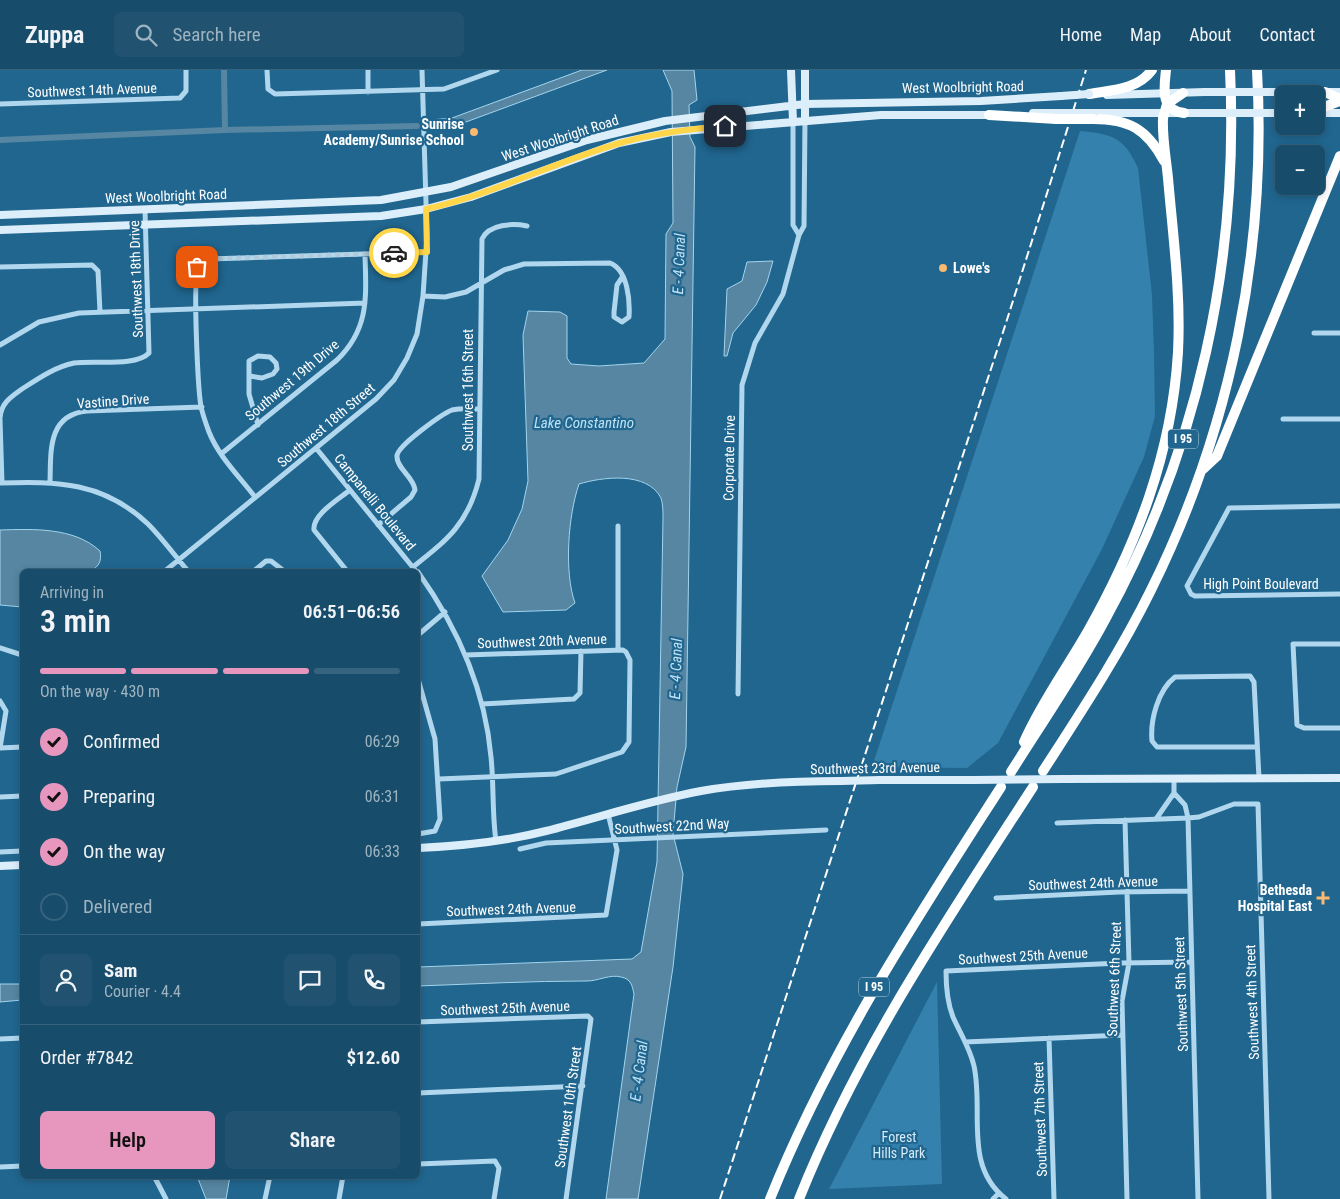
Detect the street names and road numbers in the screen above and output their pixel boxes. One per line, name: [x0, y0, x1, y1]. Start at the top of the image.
street label: West Woolbright Road: [902, 78, 1024, 96]
street label: Southwest 14th Avenue: [27, 80, 157, 100]
street label: West Woolbright Road: [500, 112, 620, 164]
street label: West Woolbright Road: [105, 186, 227, 206]
street label: Southwest 18th Drive: [126, 220, 146, 338]
street label: Southwest 16th Street: [460, 329, 476, 451]
street label: Southwest 19th Drive: [242, 336, 342, 424]
street label: Southwest 18th Street: [274, 380, 378, 470]
street label: Vastine Drive: [76, 390, 150, 412]
street label: Corporate Drive: [720, 415, 738, 501]
road number: I 95: [1168, 429, 1198, 448]
street label: Campanelli Boulevard: [331, 450, 419, 554]
street label: High Point Boulevard: [1203, 576, 1319, 592]
street label: Southwest 20th Avenue: [477, 631, 607, 651]
street label: Southwest 23rd Avenue: [810, 759, 940, 777]
street label: Southwest 22nd Way: [614, 815, 730, 837]
street label: Southwest 24th Avenue: [1028, 873, 1158, 893]
street label: Southwest 24th Avenue: [446, 899, 576, 919]
street label: Southwest 6th Street: [1104, 921, 1124, 1037]
street label: Southwest 5th Street: [1171, 936, 1191, 1052]
street label: Southwest 4th Street: [1242, 944, 1262, 1060]
street label: Southwest 25th Avenue: [958, 945, 1089, 967]
road number: I 95: [859, 978, 889, 996]
street label: Southwest 25th Avenue: [440, 998, 570, 1018]
street label: Southwest 10th Street: [552, 1045, 584, 1169]
street label: Southwest 7th Street: [1030, 1061, 1050, 1177]

